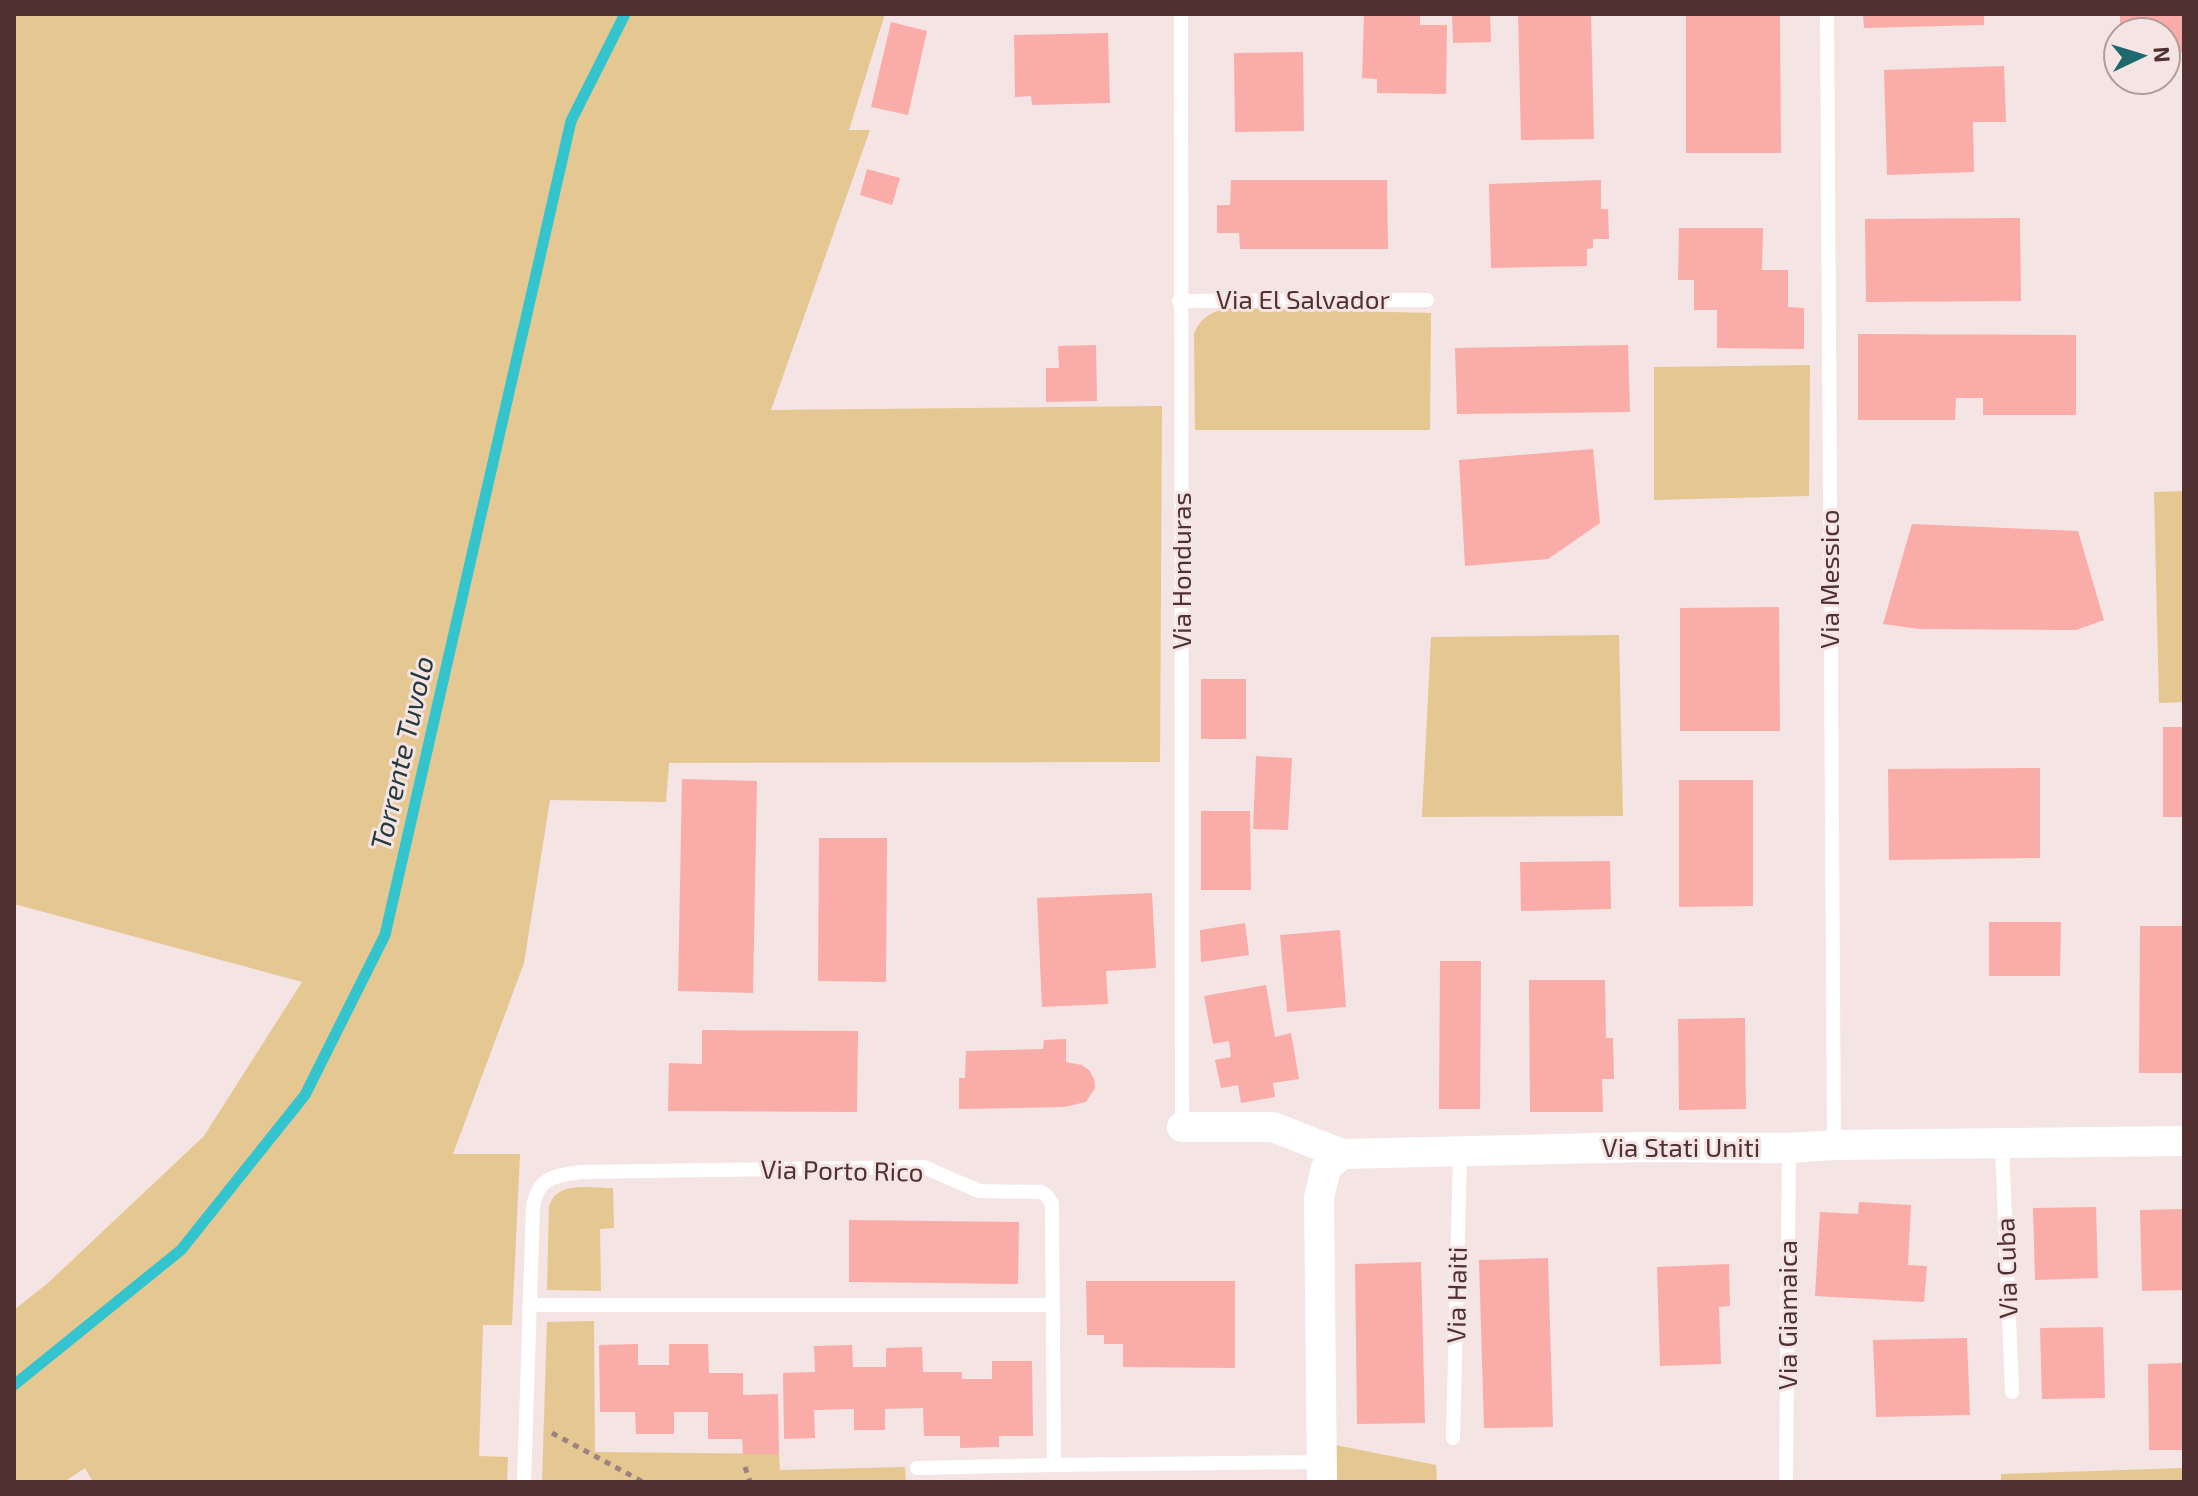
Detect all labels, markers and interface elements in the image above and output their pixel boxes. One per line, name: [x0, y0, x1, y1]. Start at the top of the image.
north arrow: [2102, 16, 2182, 96]
text: N: [2149, 46, 2176, 63]
street label: Via El Salvador: [1216, 283, 1390, 314]
street label: Via Honduras: [1165, 492, 1196, 650]
street label: Via Messico: [1813, 509, 1844, 649]
water label: Torrente Tuvolo: [362, 653, 440, 853]
street label: Via Stati Uniti: [1602, 1131, 1760, 1162]
street label: Via Porto Rico: [760, 1153, 924, 1186]
street label: Via Cuba: [1988, 1217, 2023, 1319]
street label: Via Giamaica: [1771, 1240, 1802, 1390]
street label: Via Haiti: [1439, 1246, 1472, 1344]

